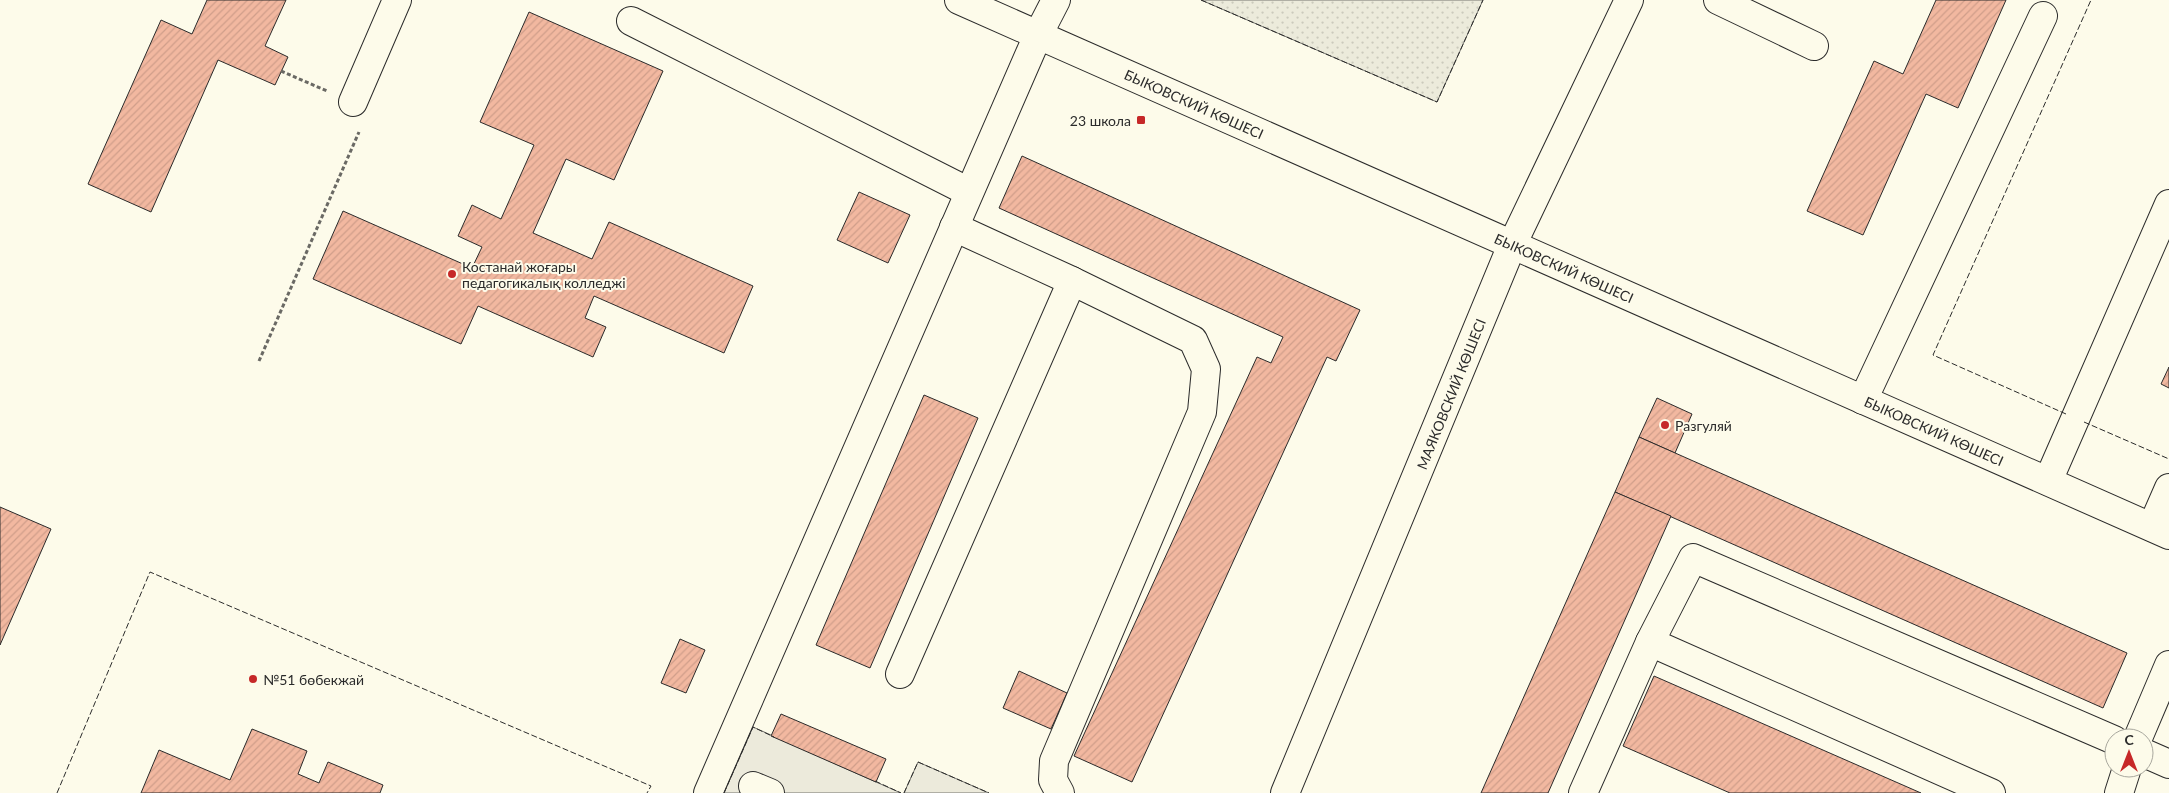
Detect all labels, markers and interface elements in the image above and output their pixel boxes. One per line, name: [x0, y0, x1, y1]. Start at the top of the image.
street label: БЫКОВСКИЙ КӨШЕСІ: [1122, 66, 1266, 142]
place label: 23 школа: [1070, 112, 1131, 129]
marker: 23 школа: [1135, 114, 1147, 126]
street label: БЫКОВСКИЙ КӨШЕСІ: [1492, 230, 1636, 306]
place label: Костанай жоғары педагогикалық колледжі: [462, 258, 626, 291]
marker: Костанай жоғары педагогикалық колледжі: [446, 268, 458, 280]
street label: МАЯКОВСКИЙ КӨШЕСІ: [1413, 316, 1489, 472]
street label: БЫКОВСКИЙ КӨШЕСІ: [1862, 393, 2006, 469]
place label: Разгуляй: [1675, 417, 1732, 434]
marker: Разгуляй: [1659, 419, 1671, 431]
place label: №51 бөбекжай: [263, 671, 364, 688]
marker: №51 бөбекжай: [247, 673, 259, 685]
north arrow: [2104, 728, 2154, 778]
text: С: [2124, 731, 2134, 748]

